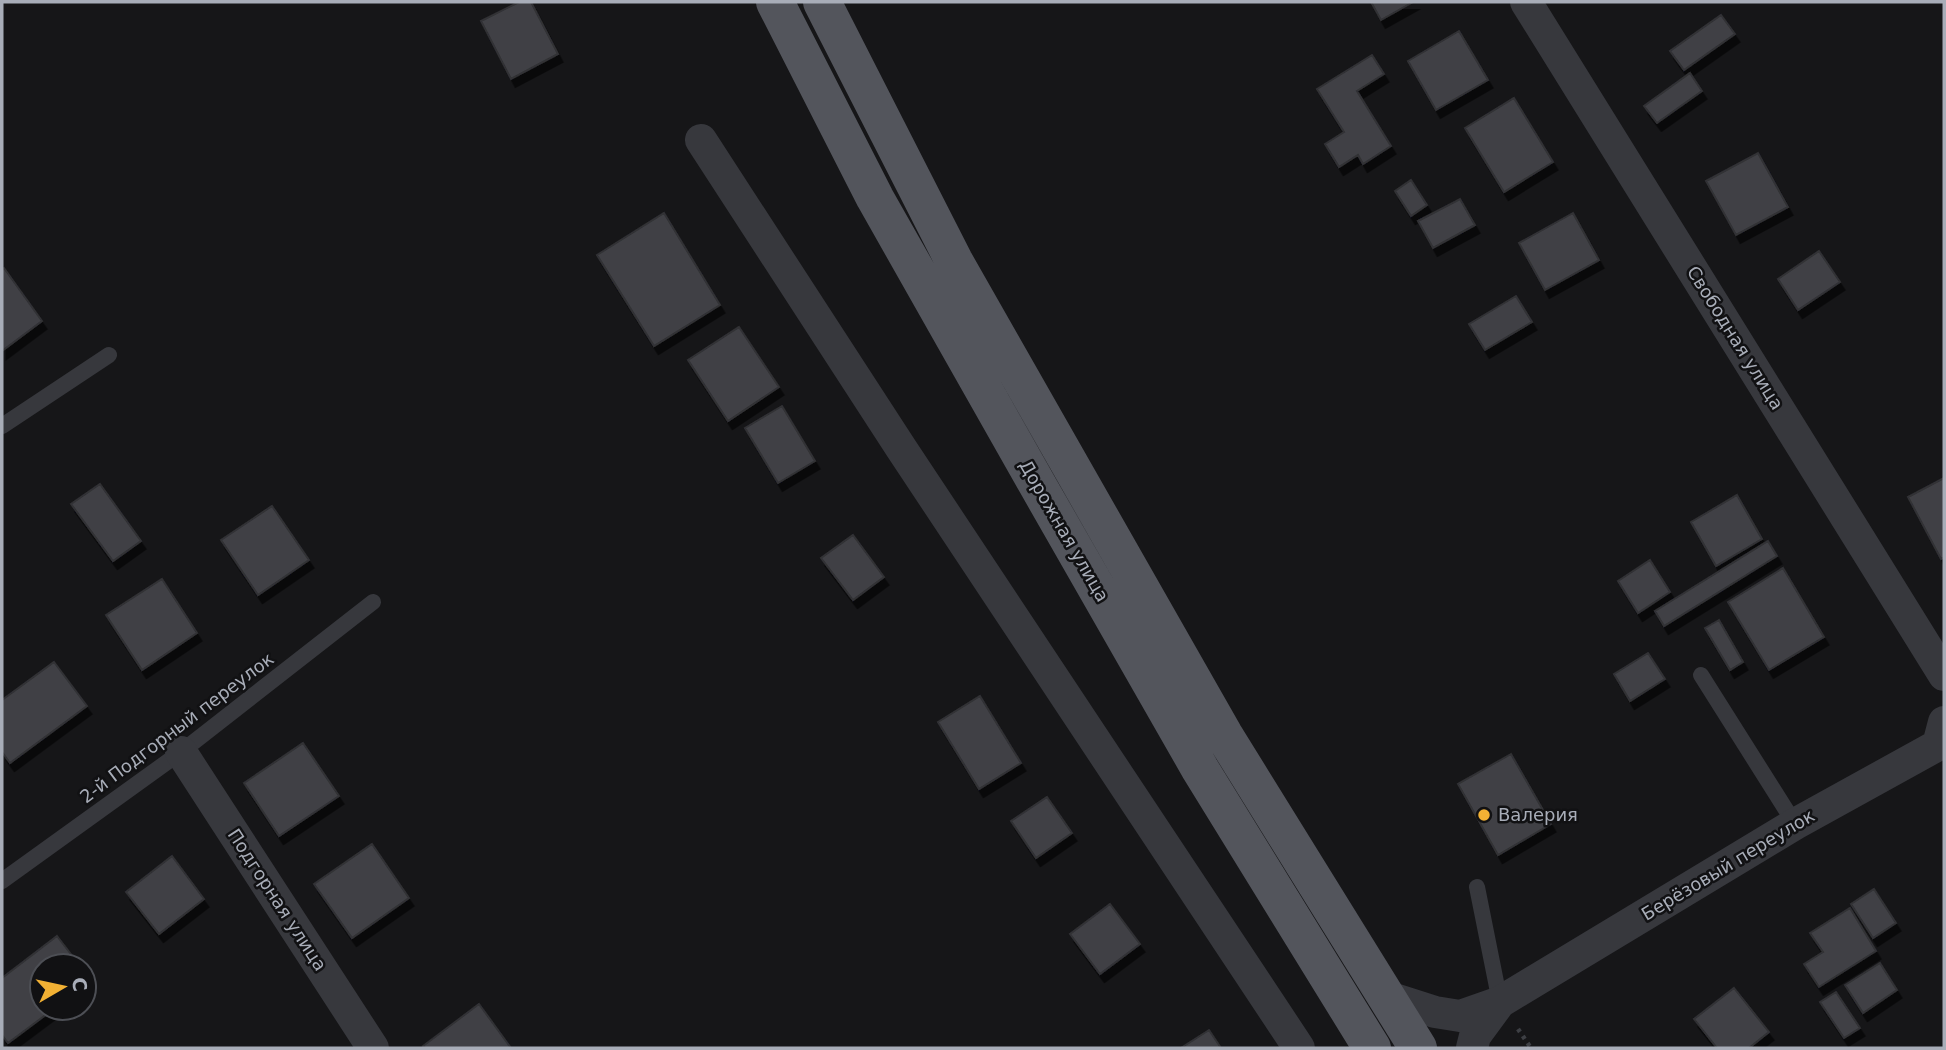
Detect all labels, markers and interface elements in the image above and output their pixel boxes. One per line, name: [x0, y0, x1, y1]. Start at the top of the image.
street label: Свободная улица: [1683, 262, 1788, 413]
street label: Дорожная улица: [1015, 456, 1114, 605]
street label: 2-й Подгорный переулок: [76, 648, 278, 807]
place label: Валерия: [1498, 804, 1578, 825]
street label: Берёзовый переулок: [1637, 804, 1818, 925]
marker: Валерия: [1476, 807, 1492, 823]
street label: Подгорная улица: [224, 825, 331, 975]
north arrow: [28, 952, 98, 1022]
text: С: [68, 976, 92, 993]

